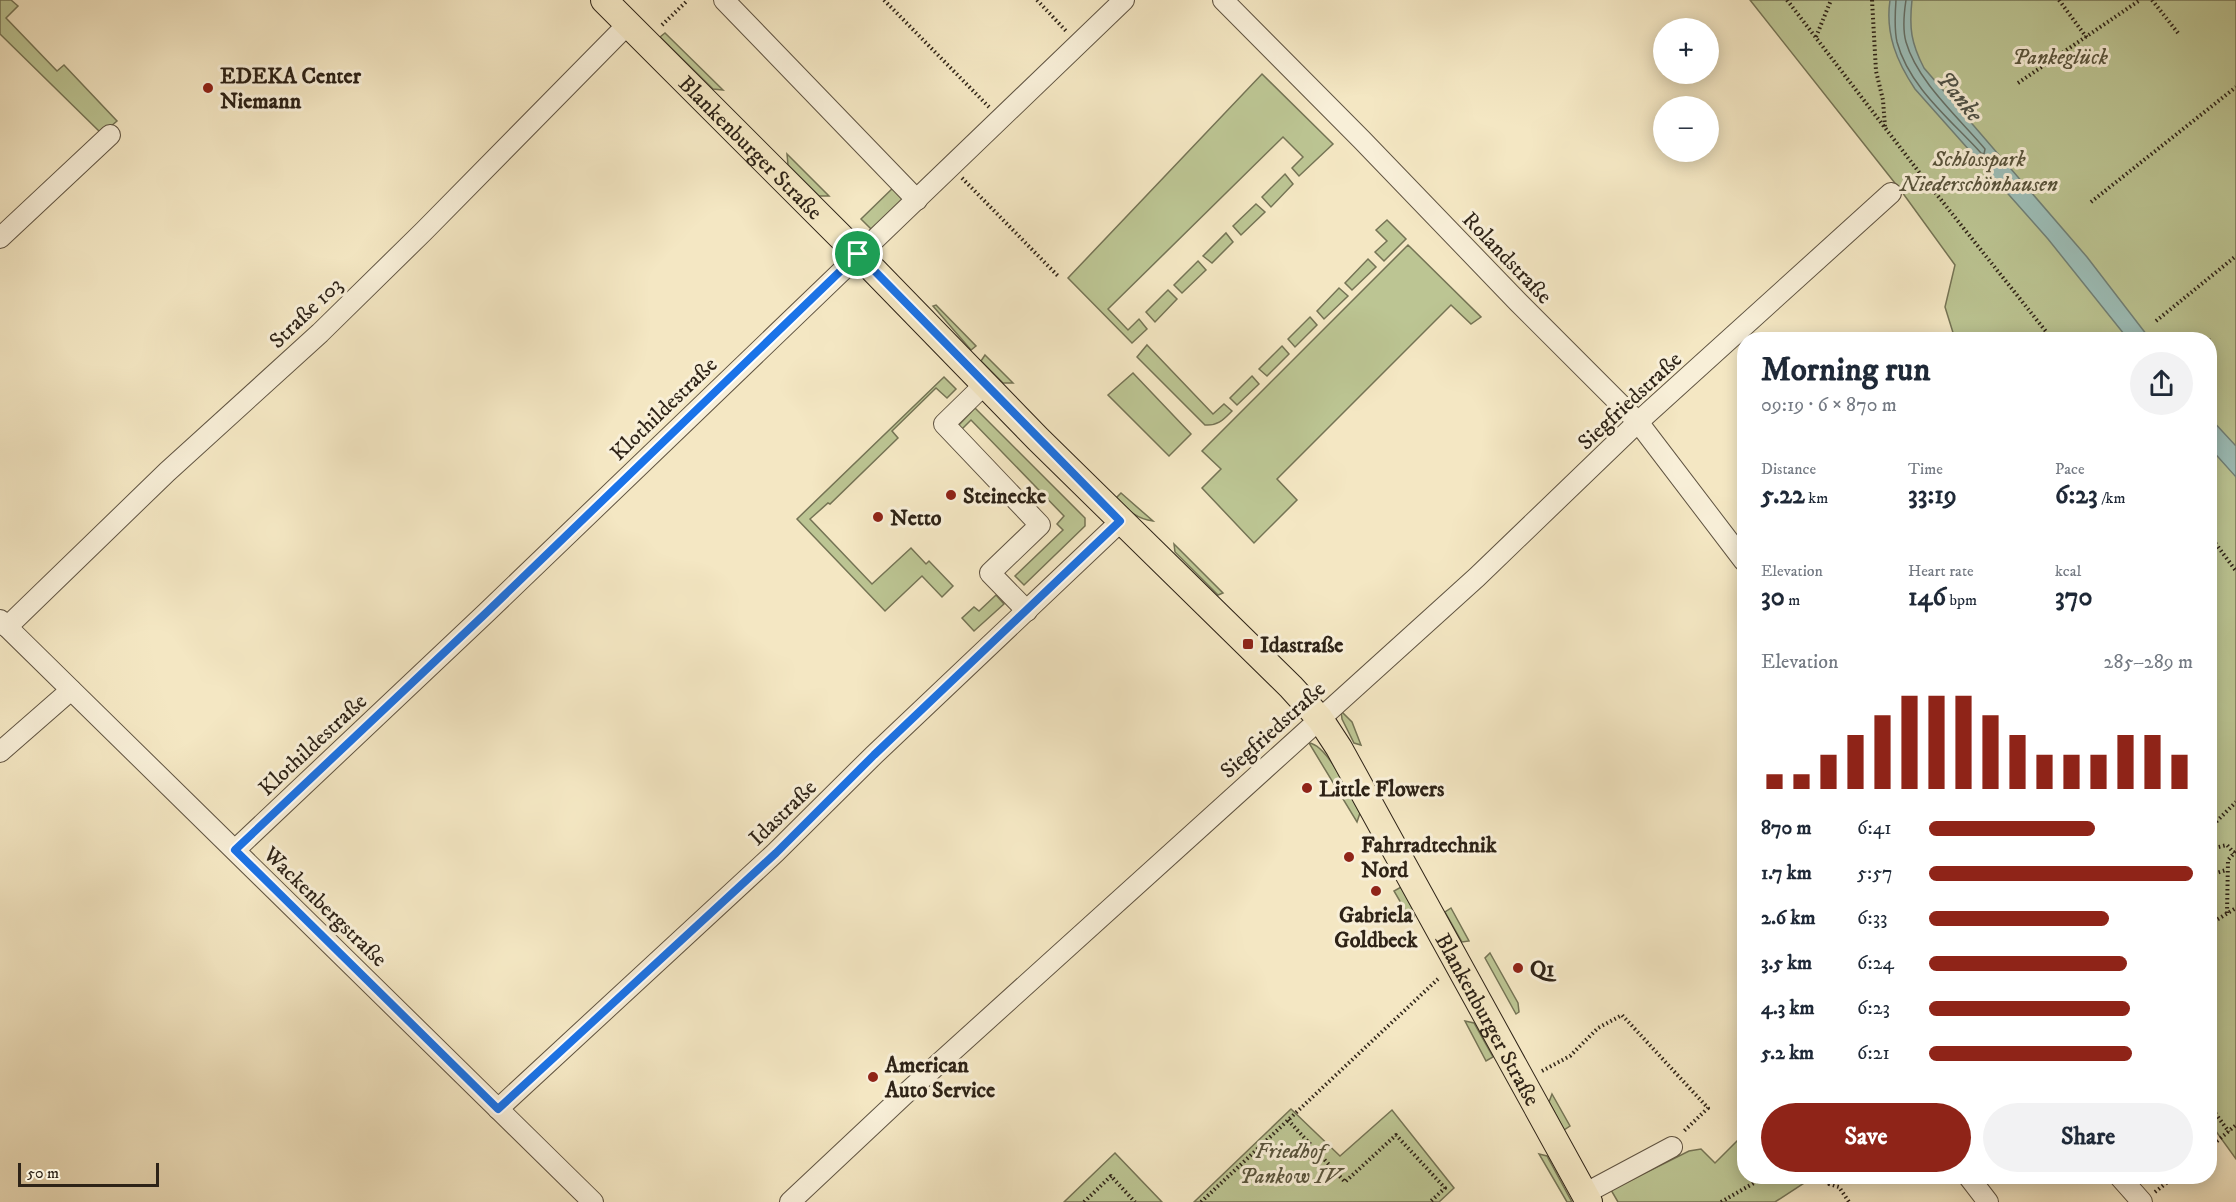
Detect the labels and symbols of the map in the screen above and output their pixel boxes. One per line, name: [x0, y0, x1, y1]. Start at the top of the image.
park label: Pankeglück: [2012, 44, 2109, 71]
place label: EDEKA Center Niemann: [220, 63, 362, 115]
water label: Panke: [1929, 65, 1989, 129]
street label: Blankenburger Straße: [672, 70, 828, 226]
marker: EDEKA Center Niemann: [201, 81, 215, 95]
park label: Schlosspark Niederschönhausen: [1898, 146, 2058, 198]
street label: Rolandstraße: [1456, 206, 1558, 310]
pin: [832, 228, 883, 279]
street label: Straße 103: [264, 272, 348, 355]
street label: Siegfriedstraße: [1572, 346, 1688, 456]
street label: Klothildestraße: [605, 351, 723, 467]
place label: Steinecke: [963, 483, 1046, 510]
marker: Steinecke: [944, 488, 958, 502]
place label: Netto: [890, 505, 942, 532]
marker: Netto: [871, 510, 885, 524]
place label: Idastraße: [1260, 632, 1343, 659]
marker: Idastraße: [1241, 637, 1255, 651]
street label: Siegfriedstraße: [1215, 676, 1331, 784]
street label: Klothildestraße: [253, 688, 373, 802]
street label: Idastraße: [744, 774, 822, 852]
place label: Little Flowers: [1319, 776, 1445, 803]
marker: Little Flowers: [1300, 781, 1314, 795]
place label: Fahrradtechnik Nord: [1361, 832, 1498, 884]
street label: Wackenbergstraße: [257, 841, 392, 973]
marker: Fahrradtechnik Nord: [1342, 850, 1356, 864]
marker: Gabriela Goldbeck: [1369, 884, 1383, 898]
place label: Gabriela Goldbeck: [1334, 902, 1419, 954]
street label: Blankenburger Straße: [1429, 929, 1545, 1111]
place label: Q1: [1530, 956, 1557, 983]
marker: Q1: [1511, 961, 1525, 975]
place label: American Auto Service: [884, 1052, 995, 1104]
marker: American Auto Service: [866, 1070, 880, 1084]
park label: Friedhof Pankow IV: [1240, 1138, 1345, 1190]
scale bar: [18, 1160, 159, 1188]

